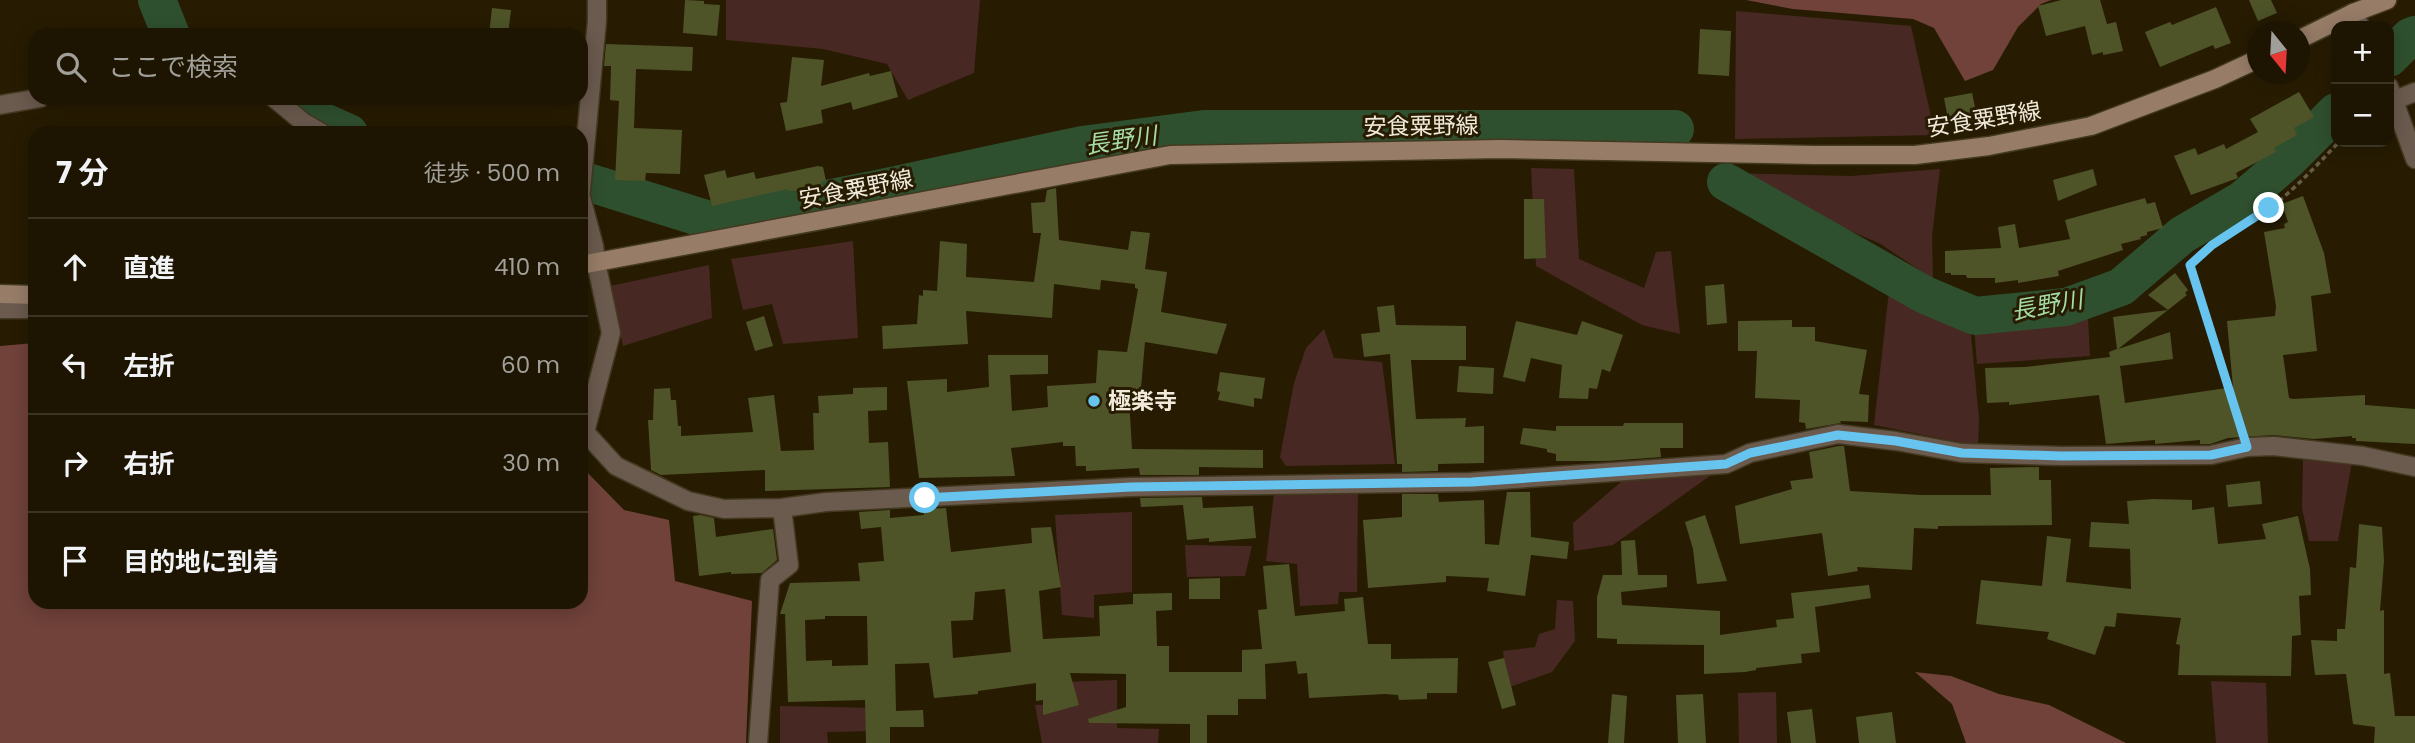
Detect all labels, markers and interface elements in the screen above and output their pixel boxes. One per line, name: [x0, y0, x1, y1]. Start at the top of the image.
north arrow: [2247, 21, 2310, 84]
map controls: [2331, 21, 2394, 147]
button: +: [2331, 21, 2394, 84]
search box: [28, 28, 588, 105]
icon: search: [52, 48, 90, 86]
text: ここで検索: [108, 49, 238, 85]
button: −: [2331, 84, 2394, 147]
street label: 安食粟野線: [1925, 94, 2043, 144]
street label: 安食粟野線: [1363, 109, 1479, 143]
water label: 長野川: [1083, 118, 1162, 161]
text: 7 分: [56, 151, 108, 194]
text: 徒歩 · 500 m: [424, 157, 560, 189]
street label: 安食粟野線: [797, 162, 915, 216]
route end: [2253, 192, 2284, 223]
icon: ahead: [56, 248, 94, 286]
text: 直進: [123, 250, 175, 286]
text: 410 m: [494, 251, 560, 283]
water label: 長野川: [2009, 282, 2088, 328]
icon: left: [56, 346, 94, 384]
text: 左折: [123, 348, 175, 384]
text: 60 m: [501, 349, 560, 381]
place label: 極楽寺: [1108, 385, 1177, 417]
marker: 極楽寺: [1086, 393, 1102, 409]
icon: right: [56, 444, 94, 482]
text: 右折: [123, 446, 175, 482]
text: 30 m: [502, 447, 560, 479]
route start: [909, 482, 940, 513]
icon: arrive: [56, 542, 94, 580]
text: 目的地に到着: [123, 544, 279, 580]

